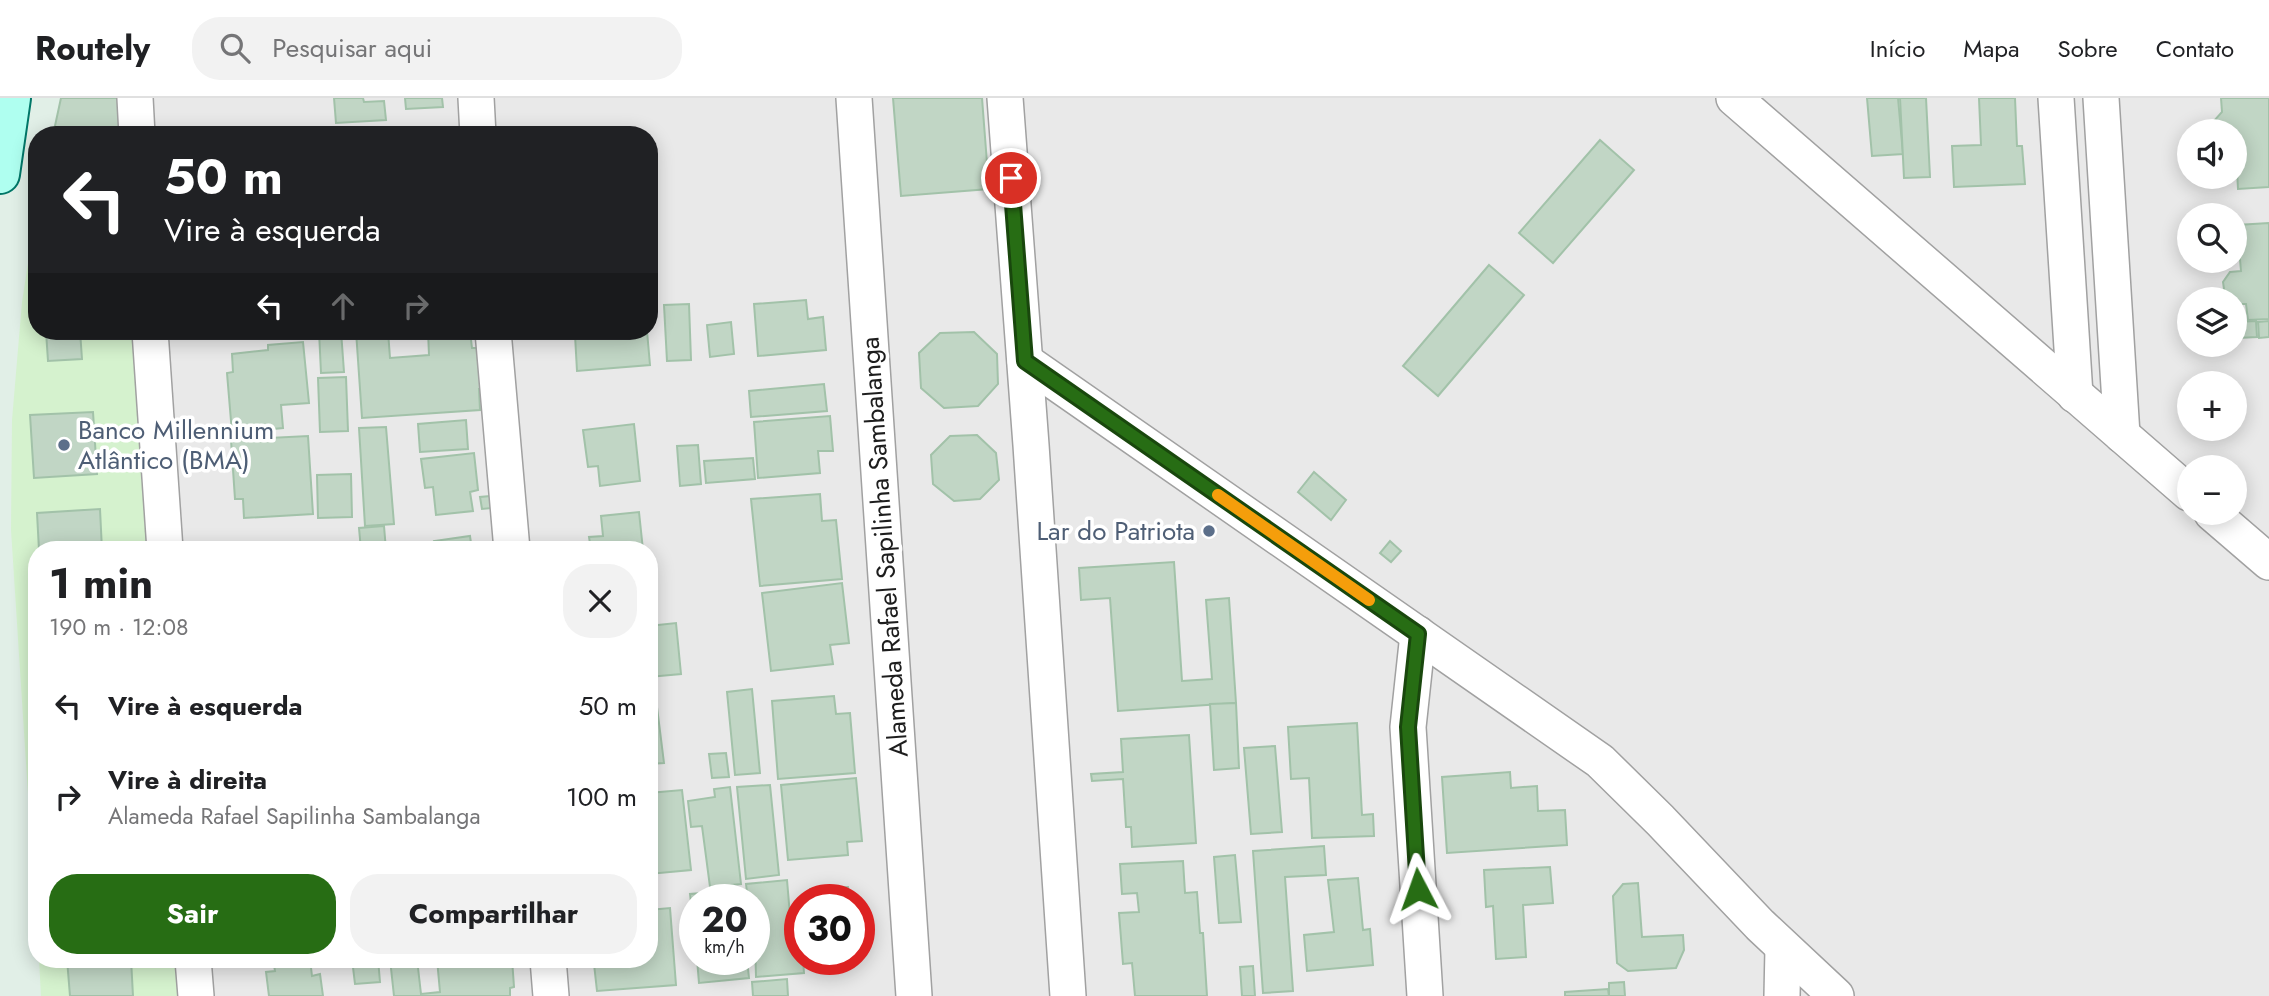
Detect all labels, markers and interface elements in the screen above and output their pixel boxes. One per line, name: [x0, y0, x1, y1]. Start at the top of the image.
search box: [192, 17, 682, 80]
text: Routely: [35, 25, 150, 72]
icon: search: [216, 29, 254, 67]
text: Pesquisar aqui: [272, 29, 432, 67]
text: Início: [1870, 31, 1925, 66]
text: Mapa: [1963, 31, 2020, 66]
text: Sobre: [2058, 31, 2118, 66]
text: Contato: [2156, 31, 2234, 66]
map controls: [2177, 119, 2247, 525]
button: sound: [2177, 119, 2247, 189]
text: 50 m: [164, 142, 283, 212]
pin: [981, 148, 1041, 208]
icon: left: [49, 154, 140, 245]
icon: arrive: [992, 159, 1030, 197]
button: search: [2177, 203, 2247, 273]
text: Vire à esquerda: [164, 207, 381, 253]
icon: left: [251, 287, 289, 325]
icon: ahead: [324, 287, 362, 325]
icon: right: [397, 287, 435, 325]
button: layers: [2177, 287, 2247, 357]
street label: Alameda Rafael Sapilinha Sambalanga: [850, 336, 918, 758]
button: +: [2177, 371, 2247, 441]
place label: Banco Millennium Atlântico (BMA): [78, 411, 274, 479]
marker: Banco Millennium Atlântico (BMA): [56, 437, 72, 453]
button: −: [2177, 455, 2247, 525]
place label: Lar do Patriota: [1036, 512, 1195, 550]
marker: Lar do Patriota: [1201, 523, 1217, 539]
text: 1 min: [49, 553, 153, 614]
button: close: [563, 564, 637, 638]
text: 190 m · 12:08: [49, 610, 189, 644]
icon: left: [49, 687, 87, 725]
text: Vire à esquerda: [108, 687, 303, 725]
text: 50 m: [579, 687, 637, 725]
text: Vire à direita: [108, 761, 267, 799]
icon: right: [49, 778, 87, 816]
text: 100 m: [566, 778, 637, 816]
text: Alameda Rafael Sapilinha Sambalanga: [108, 799, 481, 833]
position arrow: [1381, 852, 1455, 926]
button: Sair: [49, 874, 336, 954]
button: Compartilhar: [350, 874, 637, 954]
speed limit sign: 30: [784, 884, 875, 975]
text: 20: [701, 895, 748, 945]
text: km/h: [704, 934, 745, 960]

